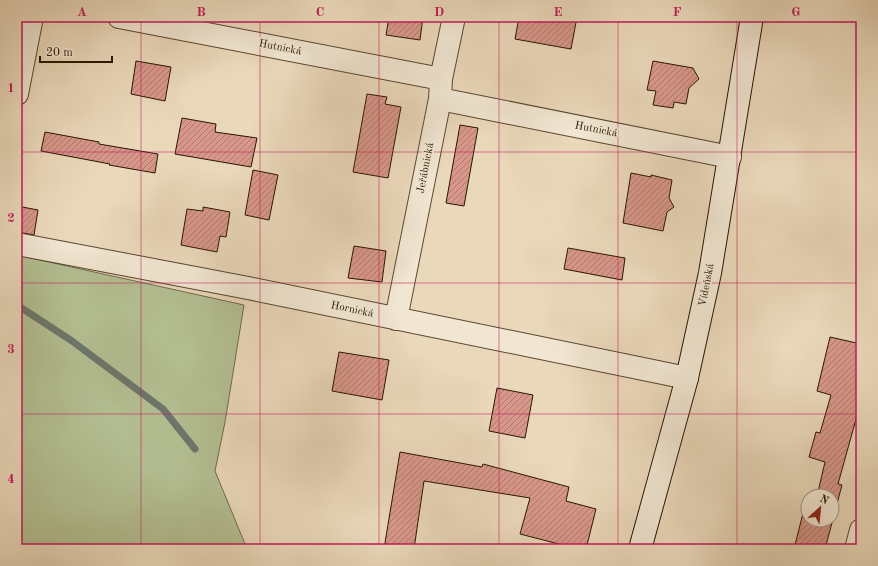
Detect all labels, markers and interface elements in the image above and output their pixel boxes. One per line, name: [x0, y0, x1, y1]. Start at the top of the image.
text: A: [77, 6, 87, 19]
text: B: [196, 6, 206, 19]
text: C: [316, 6, 324, 19]
text: D: [434, 6, 444, 19]
text: E: [554, 6, 563, 19]
text: F: [673, 6, 682, 19]
text: G: [791, 6, 801, 19]
scale bar: [40, 38, 112, 64]
street label: Hutnická: [258, 38, 303, 58]
text: 20 m: [46, 47, 73, 59]
text: 1: [7, 82, 15, 95]
street label: Hutnická: [574, 120, 619, 140]
street label: Jeřábnická: [416, 141, 436, 194]
text: 2: [7, 212, 15, 225]
street label: Vídeňská: [697, 262, 717, 307]
street label: Hornická: [330, 300, 375, 320]
text: 3: [7, 343, 15, 356]
text: 4: [7, 473, 15, 486]
north arrow: [800, 488, 840, 528]
text: N: [818, 494, 831, 508]

